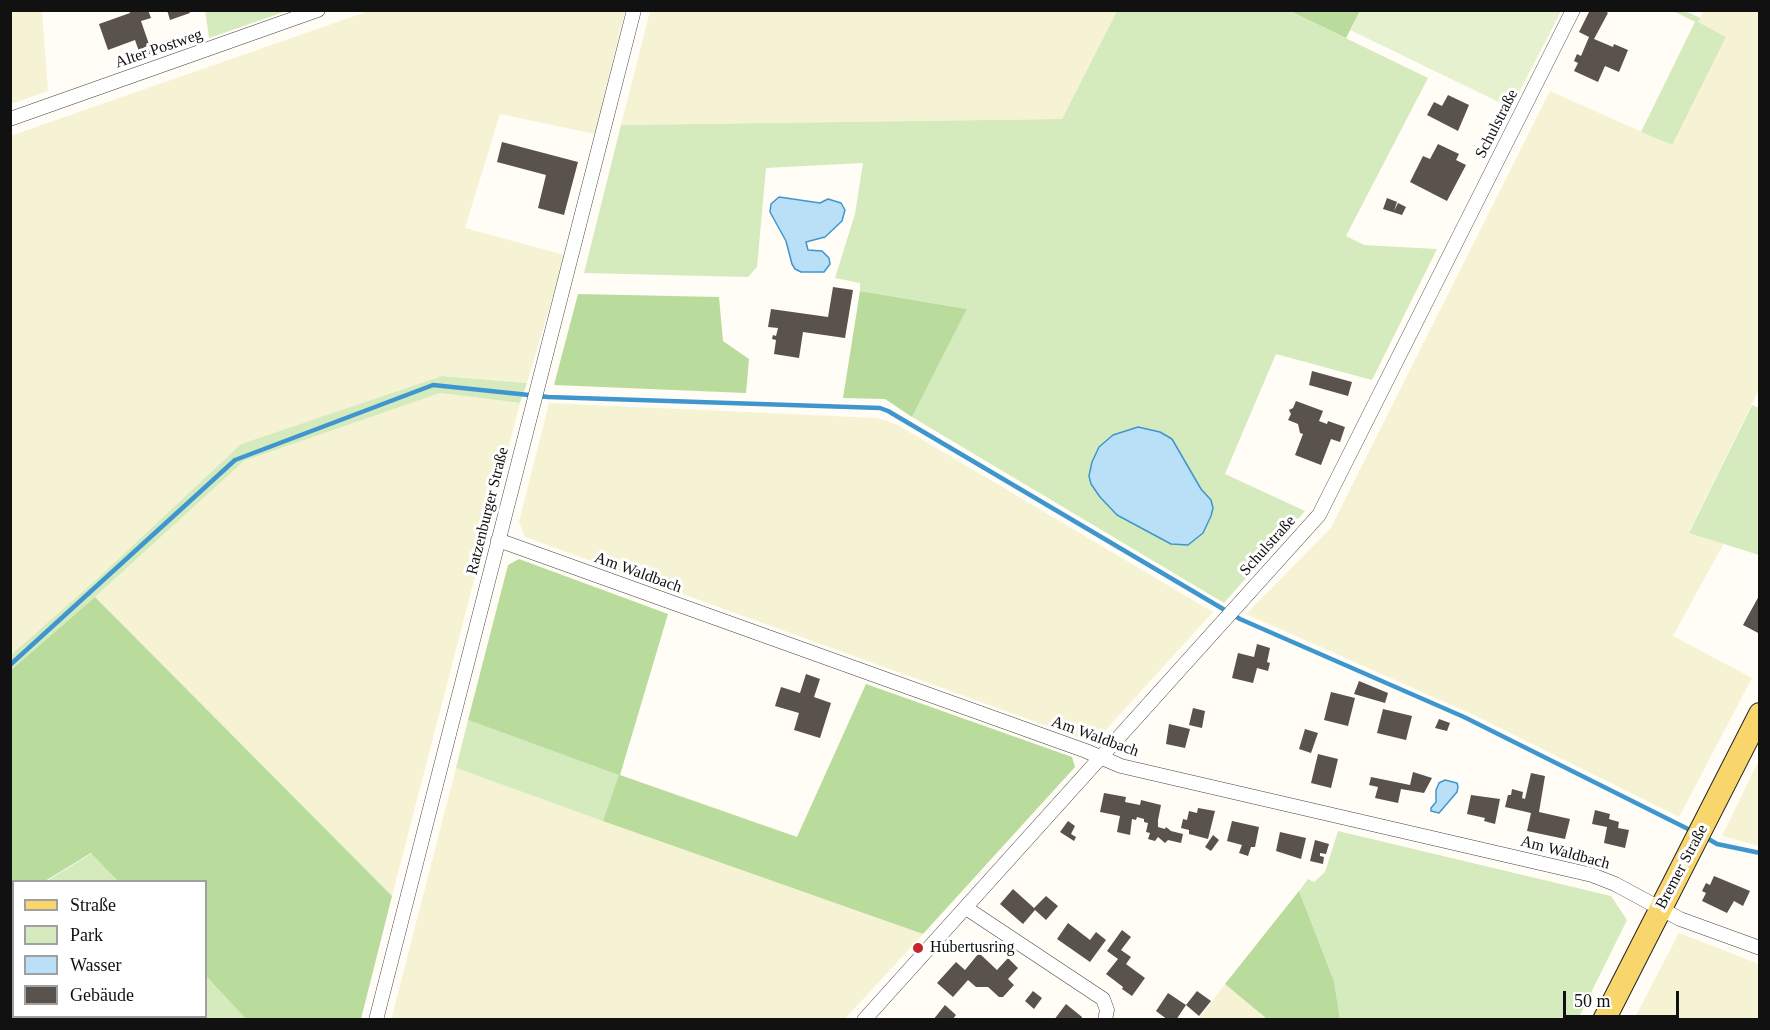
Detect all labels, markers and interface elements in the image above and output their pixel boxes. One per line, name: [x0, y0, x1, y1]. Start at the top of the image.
street label: Alter Postweg: [113, 25, 205, 73]
street label: Schulstraße: [1472, 86, 1522, 162]
street label: Ratzenburger Straße: [463, 445, 513, 577]
street label: Schulstraße: [1236, 512, 1300, 580]
street label: Am Waldbach: [592, 548, 684, 598]
street label: Am Waldbach: [1049, 712, 1141, 762]
street label: Bremer Straße: [1652, 822, 1712, 912]
street label: Am Waldbach: [1518, 832, 1612, 874]
legend: [12, 880, 207, 1018]
text: Straße: [70, 895, 116, 915]
text: Park: [70, 925, 103, 945]
place label: Hubertusring: [930, 938, 1014, 958]
marker: Hubertusring: [911, 941, 925, 955]
text: Wasser: [70, 955, 122, 975]
scale bar: [1566, 979, 1682, 1017]
text: Gebäude: [70, 985, 134, 1005]
text: 50 m: [1574, 991, 1611, 1011]

